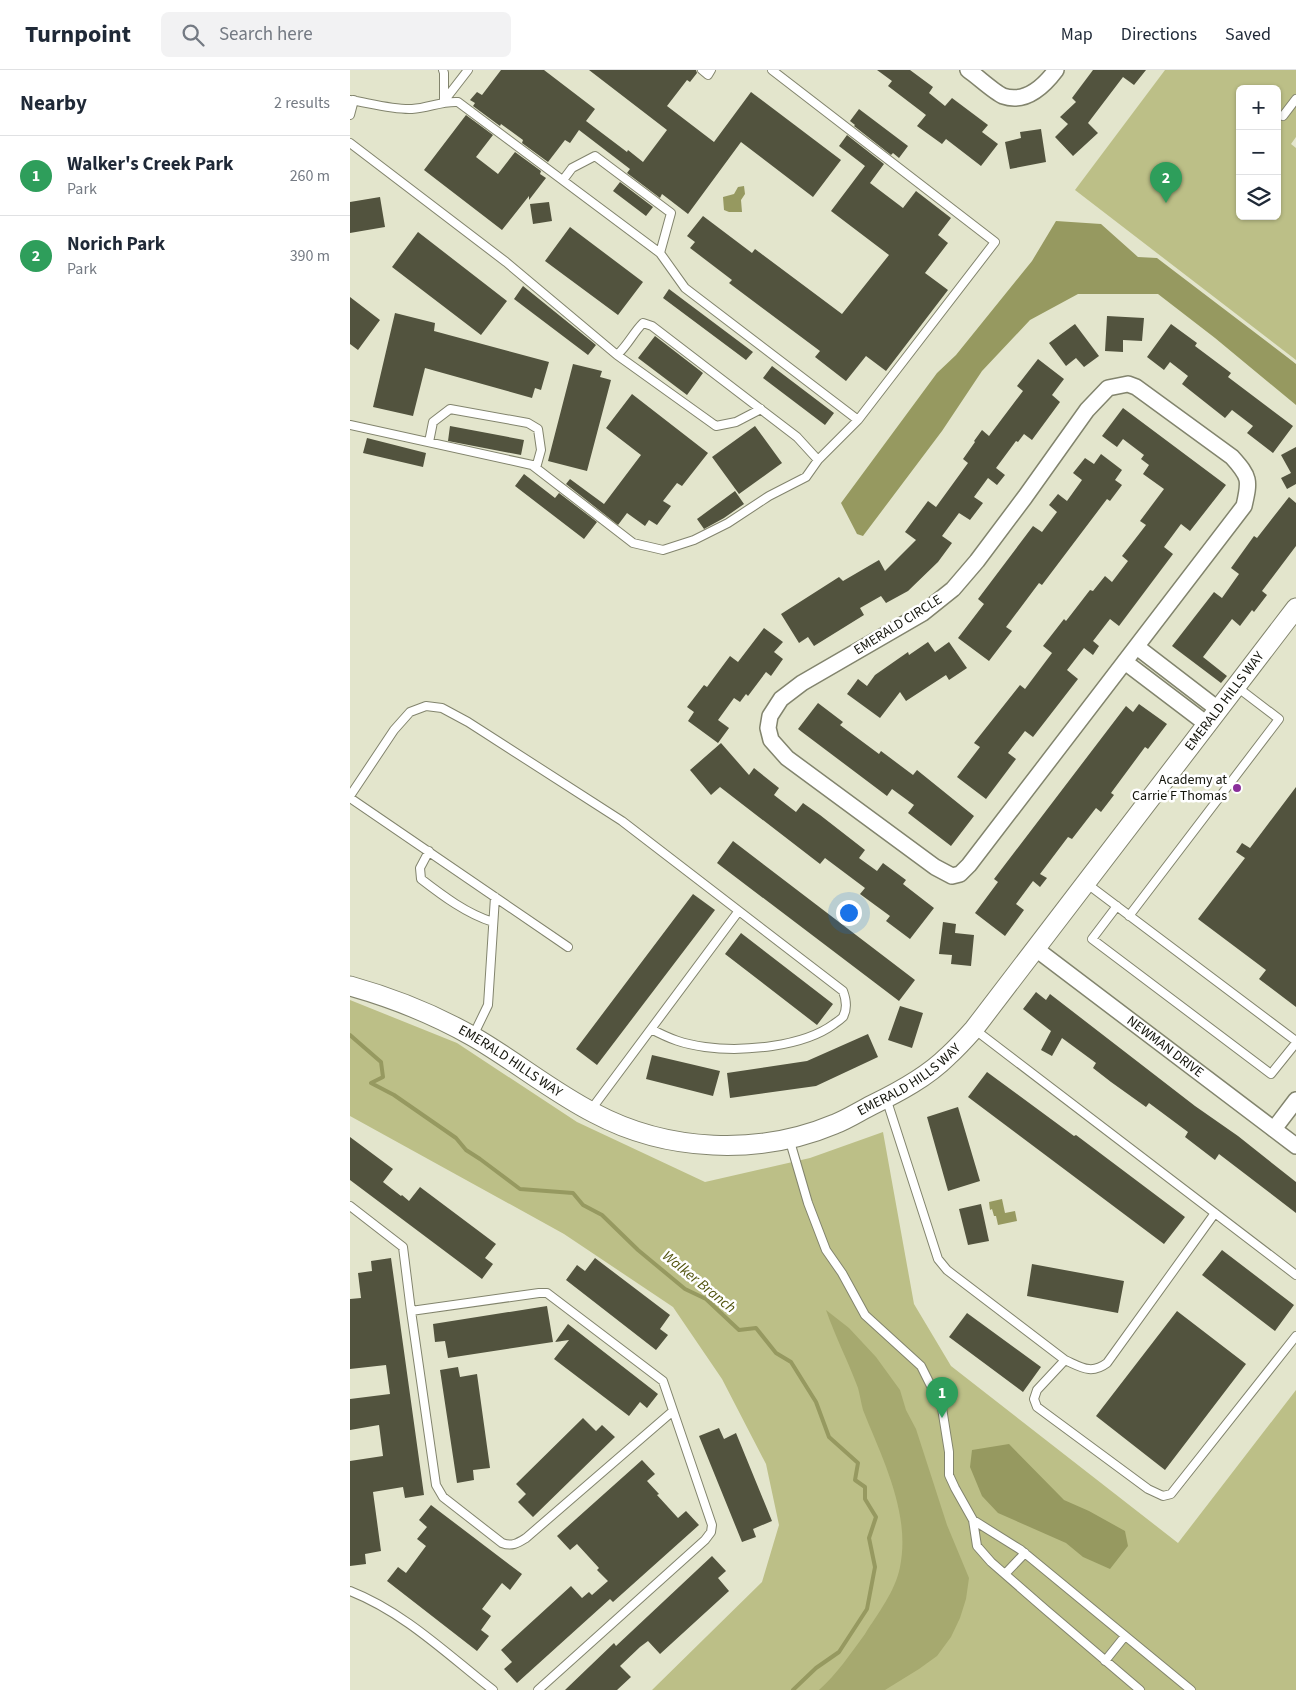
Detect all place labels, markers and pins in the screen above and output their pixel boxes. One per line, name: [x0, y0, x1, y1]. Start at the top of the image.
pin: 2: [1150, 162, 1182, 203]
place label: Academy at Carrie F Thomas: [1132, 770, 1227, 806]
marker: Academy at Carrie F Thomas: [1231, 782, 1243, 794]
pin: 1: [926, 1377, 958, 1418]

